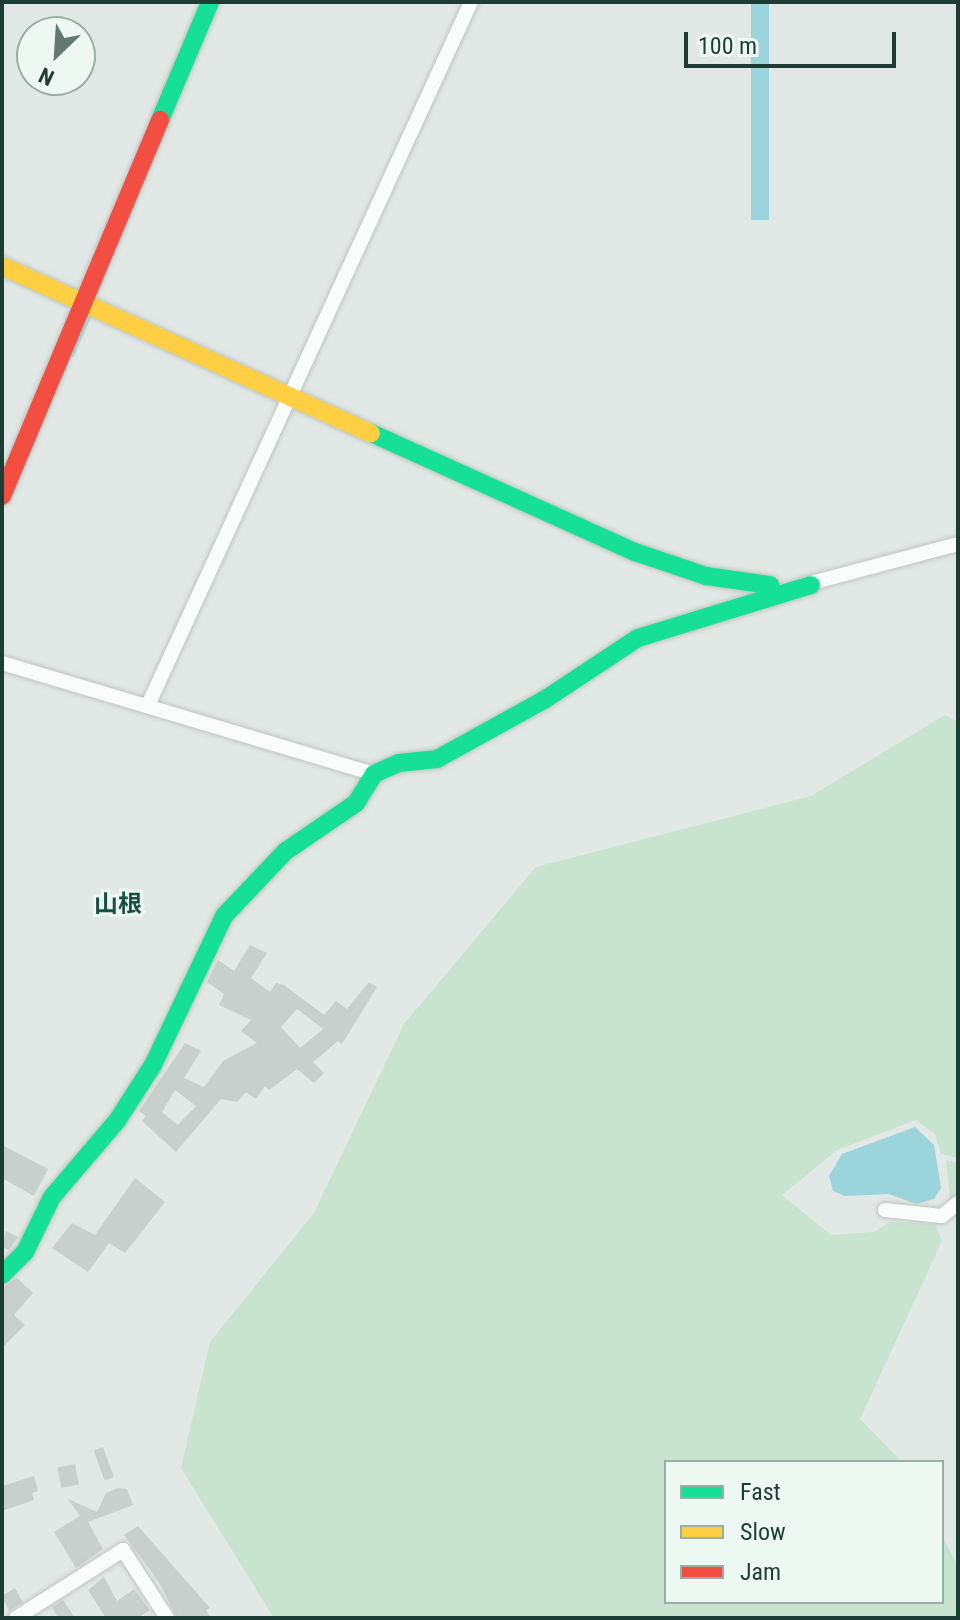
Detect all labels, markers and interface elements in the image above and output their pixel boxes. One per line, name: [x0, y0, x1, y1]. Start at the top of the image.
north arrow: [16, 16, 96, 96]
scale bar: [688, 16, 900, 66]
text: 100 m: [698, 32, 757, 60]
text: N: [35, 62, 58, 91]
district label: 山根: [94, 891, 142, 919]
legend: [664, 1460, 944, 1604]
text: Fast: [740, 1478, 781, 1506]
text: Slow: [740, 1518, 786, 1546]
text: Jam: [740, 1558, 781, 1586]

